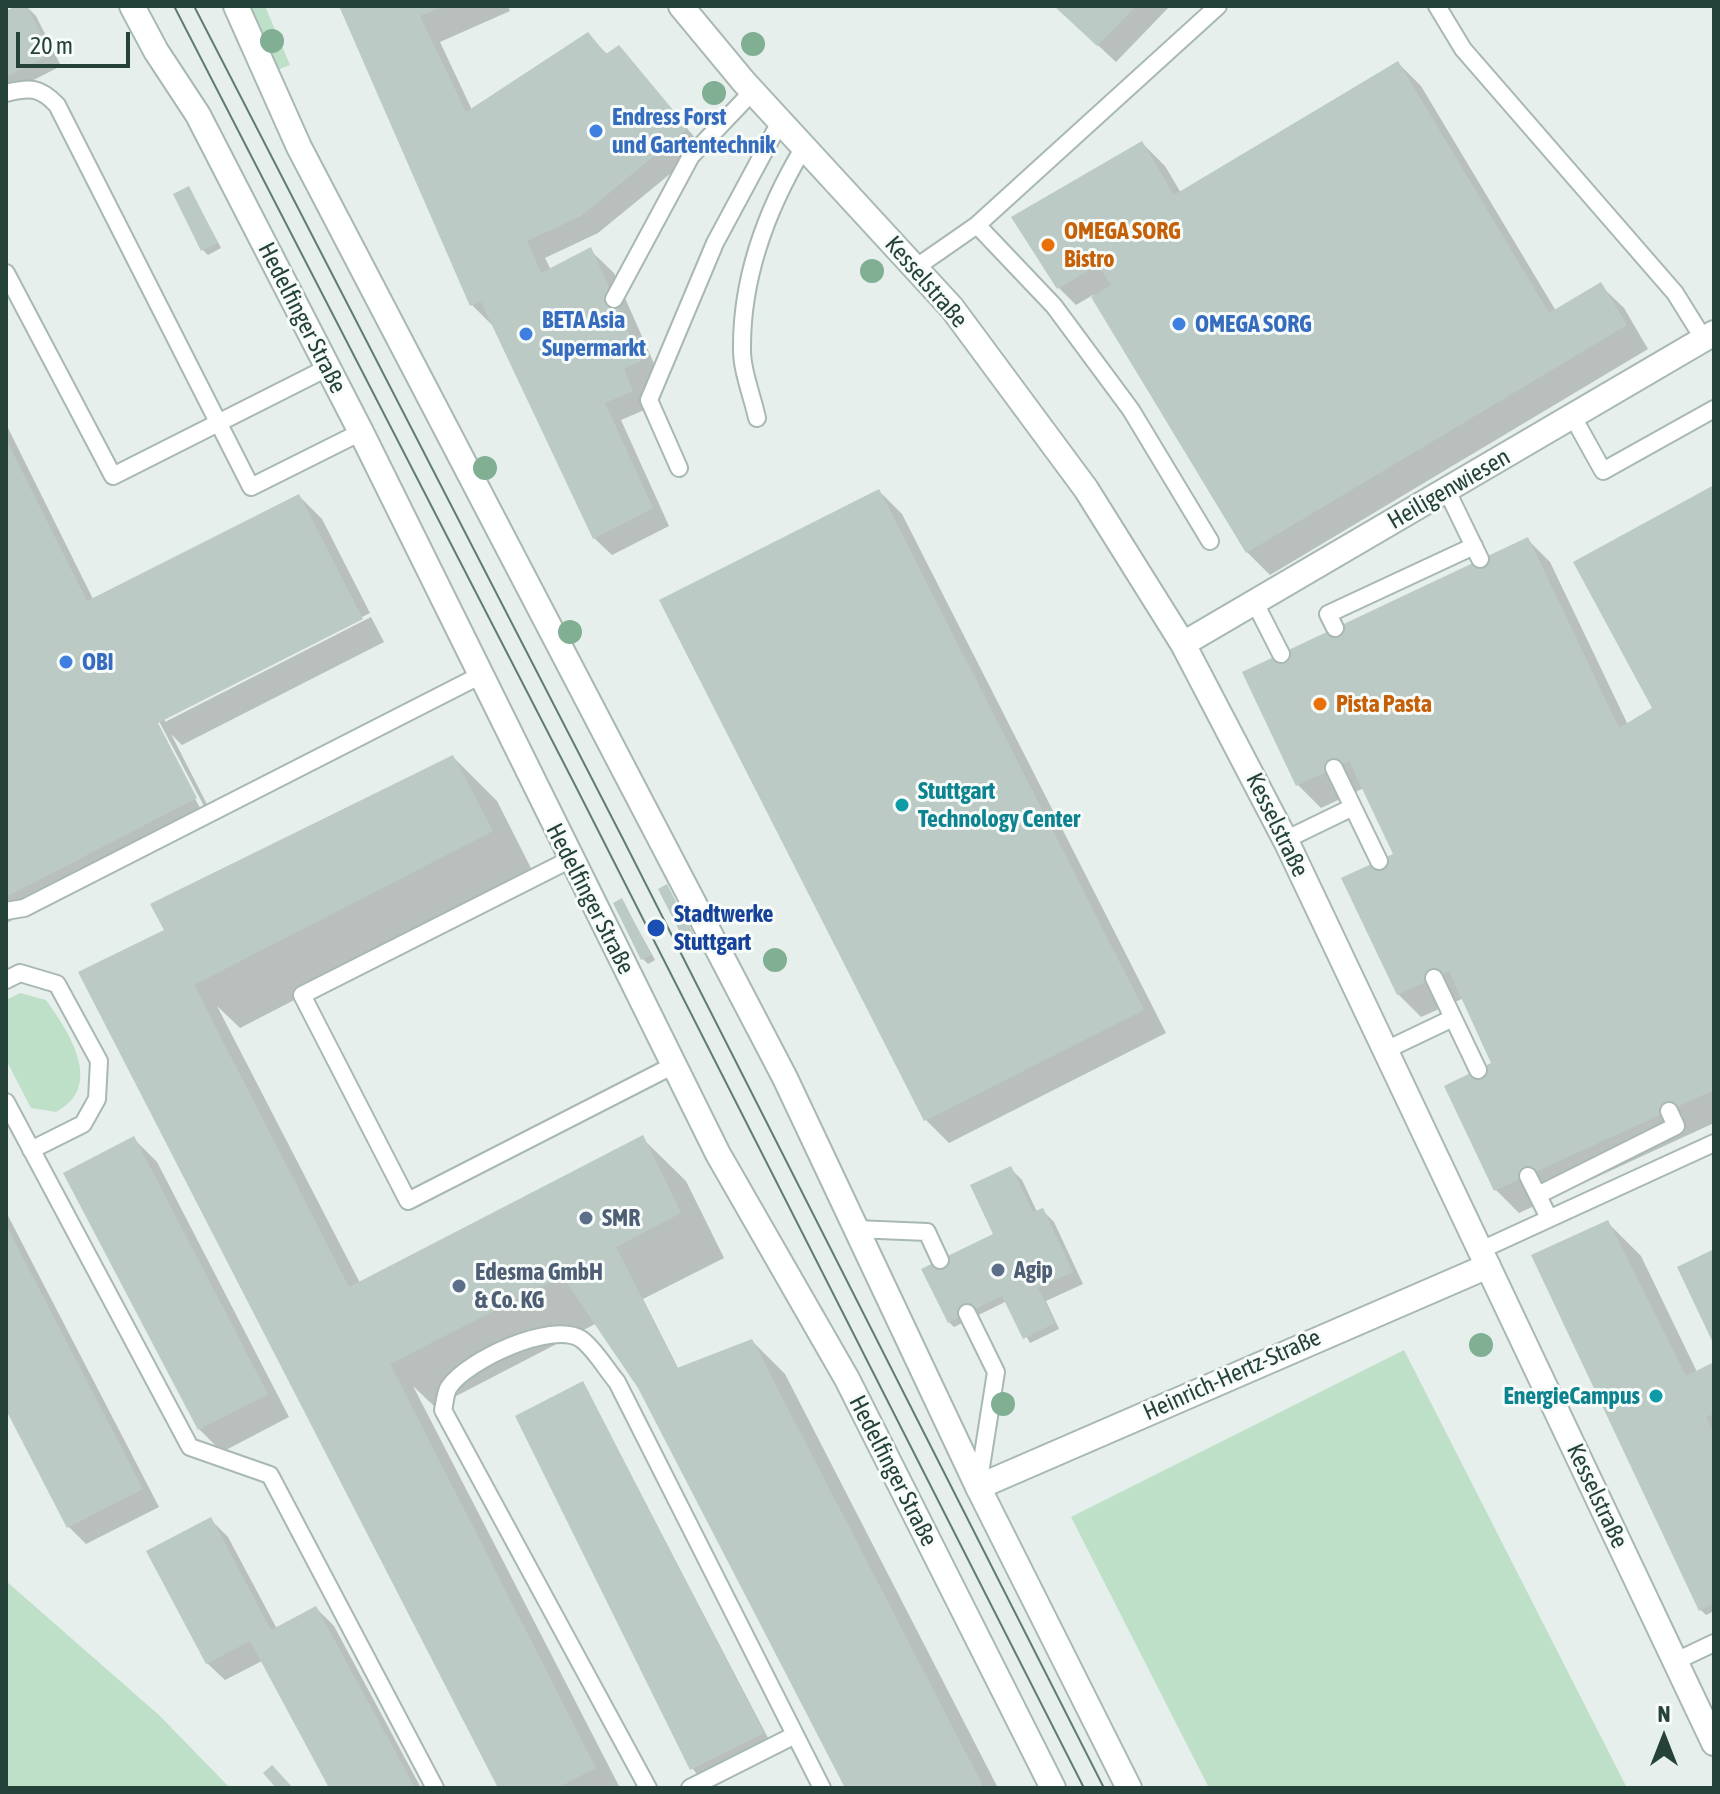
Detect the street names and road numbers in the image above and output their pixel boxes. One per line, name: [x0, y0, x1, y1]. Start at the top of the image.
street label: Kesselstraße: [878, 230, 974, 334]
street label: Hedelfinger Straße: [252, 238, 352, 398]
street label: Heiligenwiesen: [1383, 442, 1515, 536]
street label: Kesselstraße: [1240, 768, 1314, 882]
street label: Hedelfinger Straße: [540, 819, 640, 979]
street label: Heinrich-Hertz-Straße: [1139, 1323, 1325, 1427]
street label: Hedelfinger Straße: [843, 1391, 943, 1551]
street label: Kesselstraße: [1560, 1439, 1634, 1553]

